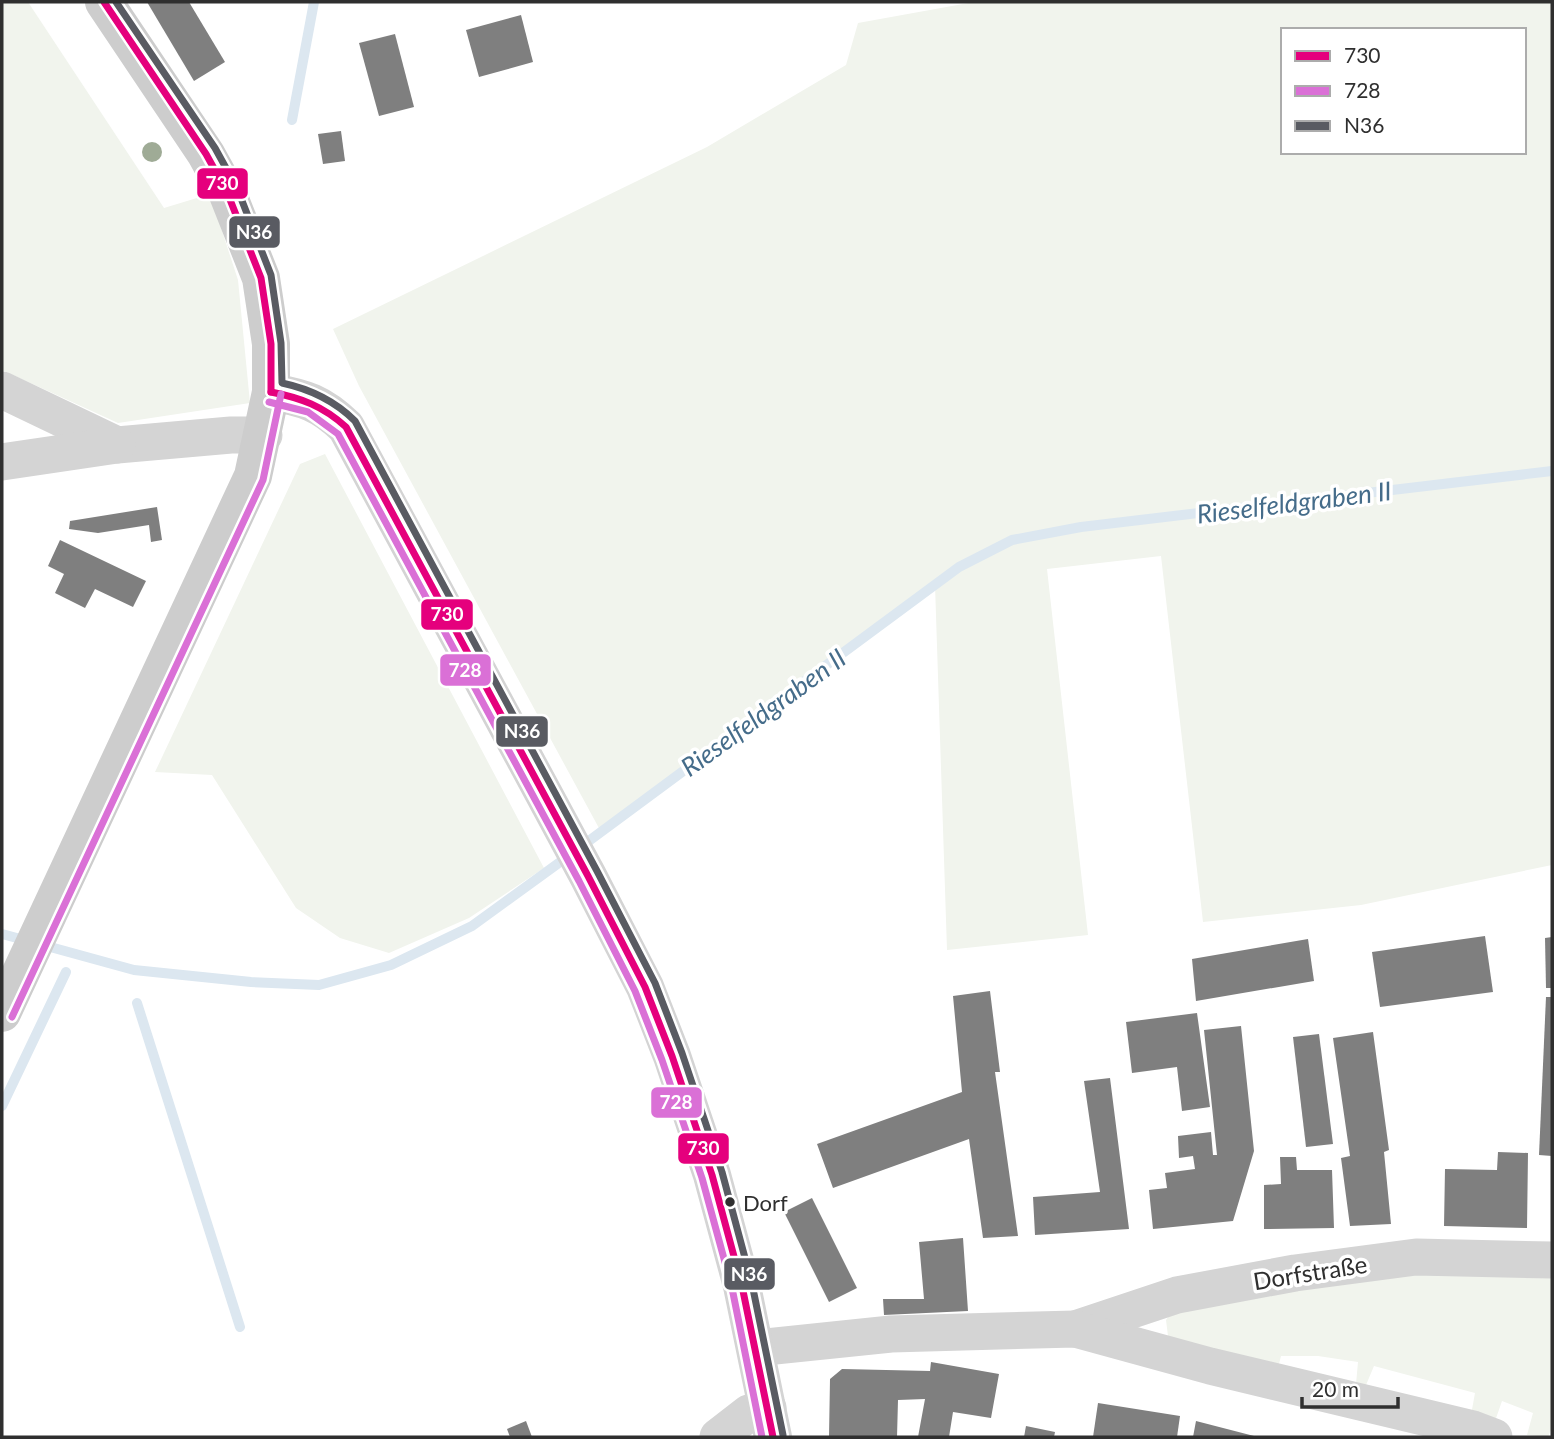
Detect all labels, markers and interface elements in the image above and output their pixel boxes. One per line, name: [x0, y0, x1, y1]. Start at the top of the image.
legend: [1281, 28, 1526, 154]
text: 730: [1344, 42, 1381, 67]
text: 728: [1344, 77, 1381, 102]
text: N36: [1344, 112, 1384, 137]
line badge: 730: [196, 167, 249, 200]
text: 730: [205, 171, 239, 194]
line badge: N36: [228, 215, 281, 249]
text: N36: [236, 220, 272, 243]
water label: Rieselfeldgraben II: [1195, 474, 1393, 530]
line badge: 730: [420, 598, 474, 631]
text: 730: [430, 602, 464, 625]
water label: Rieselfeldgraben II: [674, 641, 852, 783]
line badge: 728: [439, 653, 492, 687]
text: 728: [448, 658, 482, 681]
line badge: N36: [495, 715, 549, 748]
text: N36: [504, 719, 540, 742]
line badge: 728: [650, 1086, 703, 1119]
text: 728: [659, 1090, 693, 1113]
line badge: 730: [677, 1132, 730, 1165]
text: 730: [686, 1136, 720, 1159]
place label: Dorf: [743, 1189, 788, 1216]
marker: Dorf: [723, 1195, 737, 1209]
street label: Dorfstraße: [1251, 1249, 1369, 1295]
line badge: N36: [723, 1257, 776, 1291]
text: N36: [731, 1262, 767, 1285]
scale bar: [1302, 1366, 1398, 1410]
text: 20 m: [1312, 1376, 1359, 1401]

